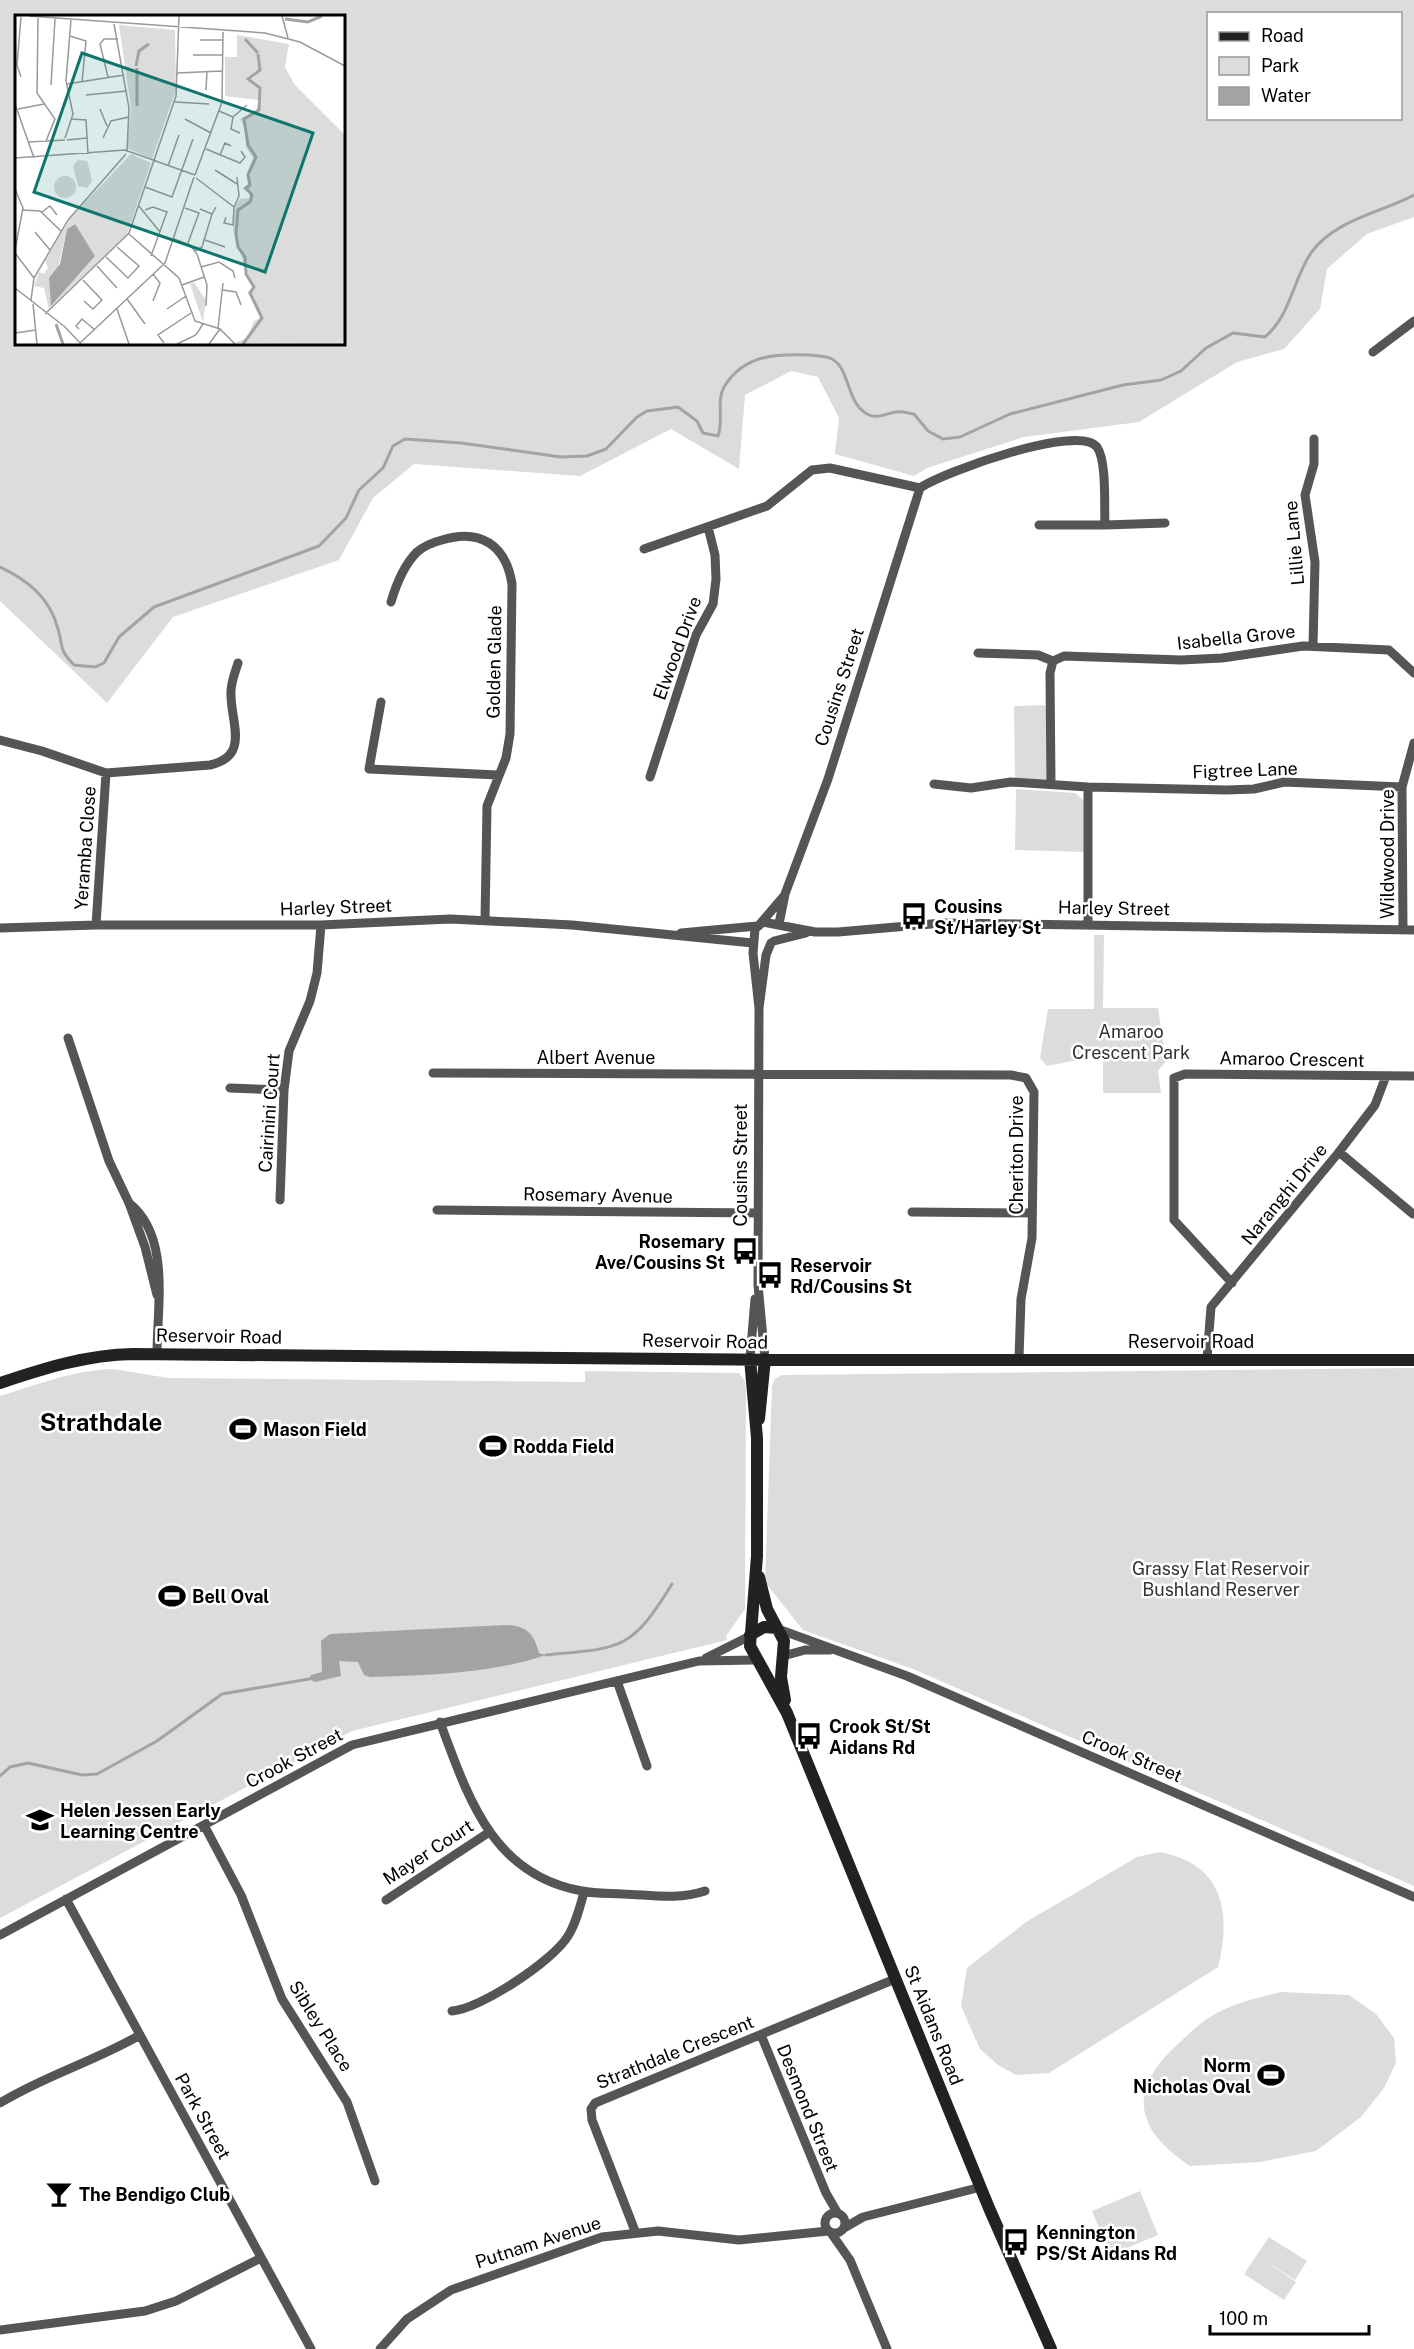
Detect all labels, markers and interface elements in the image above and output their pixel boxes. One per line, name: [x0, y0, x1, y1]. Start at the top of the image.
legend: [1207, 12, 1402, 120]
inset map: [15, 15, 345, 345]
text: Road: [1261, 25, 1304, 46]
text: Park: [1261, 55, 1299, 76]
text: Water: [1261, 85, 1311, 106]
street label: Lillie Lane: [1280, 500, 1308, 586]
street label: Elwood Drive: [649, 593, 705, 703]
street label: Golden Glade: [483, 605, 505, 719]
street label: Isabella Grove: [1176, 620, 1296, 654]
street label: Cousins Street: [810, 625, 868, 749]
street label: Figtree Lane: [1192, 758, 1298, 782]
street label: Yeramba Close: [70, 785, 100, 911]
street label: Wildwood Drive: [1377, 789, 1398, 919]
street label: Harley Street: [280, 895, 392, 919]
place label: Cousins St/Harley St: [934, 896, 1041, 938]
street label: Harley Street: [1058, 897, 1170, 919]
bus stop icon: Cousins St/Harley St: [899, 901, 929, 931]
park label: Amaroo Crescent Park: [1072, 1021, 1190, 1063]
street label: Albert Avenue: [536, 1047, 656, 1068]
street label: Amaroo Crescent: [1219, 1047, 1365, 1071]
street label: Cairinini Court: [254, 1053, 284, 1173]
street label: Cheriton Drive: [1006, 1095, 1027, 1215]
street label: Cousins Street: [730, 1104, 751, 1226]
street label: Naranghi Drive: [1237, 1139, 1331, 1249]
street label: Rosemary Avenue: [523, 1183, 673, 1207]
place label: Rosemary Ave/Cousins St: [595, 1231, 725, 1273]
bus stop icon: Rosemary Ave/Cousins St: [730, 1236, 760, 1266]
place label: Reservoir Rd/Cousins St: [790, 1255, 912, 1297]
bus stop icon: Reservoir Rd/Cousins St: [755, 1260, 785, 1290]
street label: Reservoir Road: [156, 1324, 282, 1348]
street label: Reservoir Road: [642, 1329, 768, 1353]
street label: Reservoir Road: [1128, 1331, 1254, 1352]
district label: Strathdale: [40, 1408, 162, 1436]
sports icon: Mason Field: [228, 1414, 258, 1444]
place label: Mason Field: [263, 1419, 367, 1440]
sports icon: Rodda Field: [478, 1431, 508, 1461]
place label: Rodda Field: [513, 1436, 614, 1457]
park label: Grassy Flat Reservoir Bushland Reserver: [1132, 1558, 1310, 1600]
sports icon: Bell Oval: [157, 1581, 187, 1611]
place label: Bell Oval: [192, 1586, 269, 1607]
place label: Crook St/St Aidans Rd: [829, 1716, 931, 1758]
bus stop icon: Crook St/St Aidans Rd: [794, 1721, 824, 1751]
street label: Crook Street: [242, 1724, 346, 1792]
street label: Crook Street: [1079, 1725, 1185, 1787]
place label: Helen Jessen Early Learning Centre: [60, 1800, 221, 1842]
school or university icon: Helen Jessen Early Learning Centre: [25, 1805, 55, 1835]
street label: Mayer Court: [379, 1815, 477, 1889]
street label: St Aidans Road: [900, 1962, 968, 2088]
street label: Sibley Place: [285, 1977, 357, 2075]
street label: Strathdale Crescent: [593, 2011, 757, 2093]
street label: Desmond Street: [773, 2041, 843, 2175]
place label: Norm Nicholas Oval: [1133, 2055, 1251, 2097]
sports icon: Norm Nicholas Oval: [1256, 2060, 1286, 2090]
street label: Park Street: [171, 2069, 235, 2163]
bar icon: The Bendigo Club: [44, 2179, 74, 2209]
place label: The Bendigo Club: [79, 2184, 230, 2205]
street label: Putnam Avenue: [472, 2212, 604, 2272]
place label: Kennington PS/St Aidans Rd: [1036, 2222, 1177, 2264]
bus stop icon: Kennington PS/St Aidans Rd: [1001, 2227, 1031, 2257]
scale bar: [1210, 2298, 1369, 2336]
text: 100 m: [1219, 2308, 1268, 2329]

